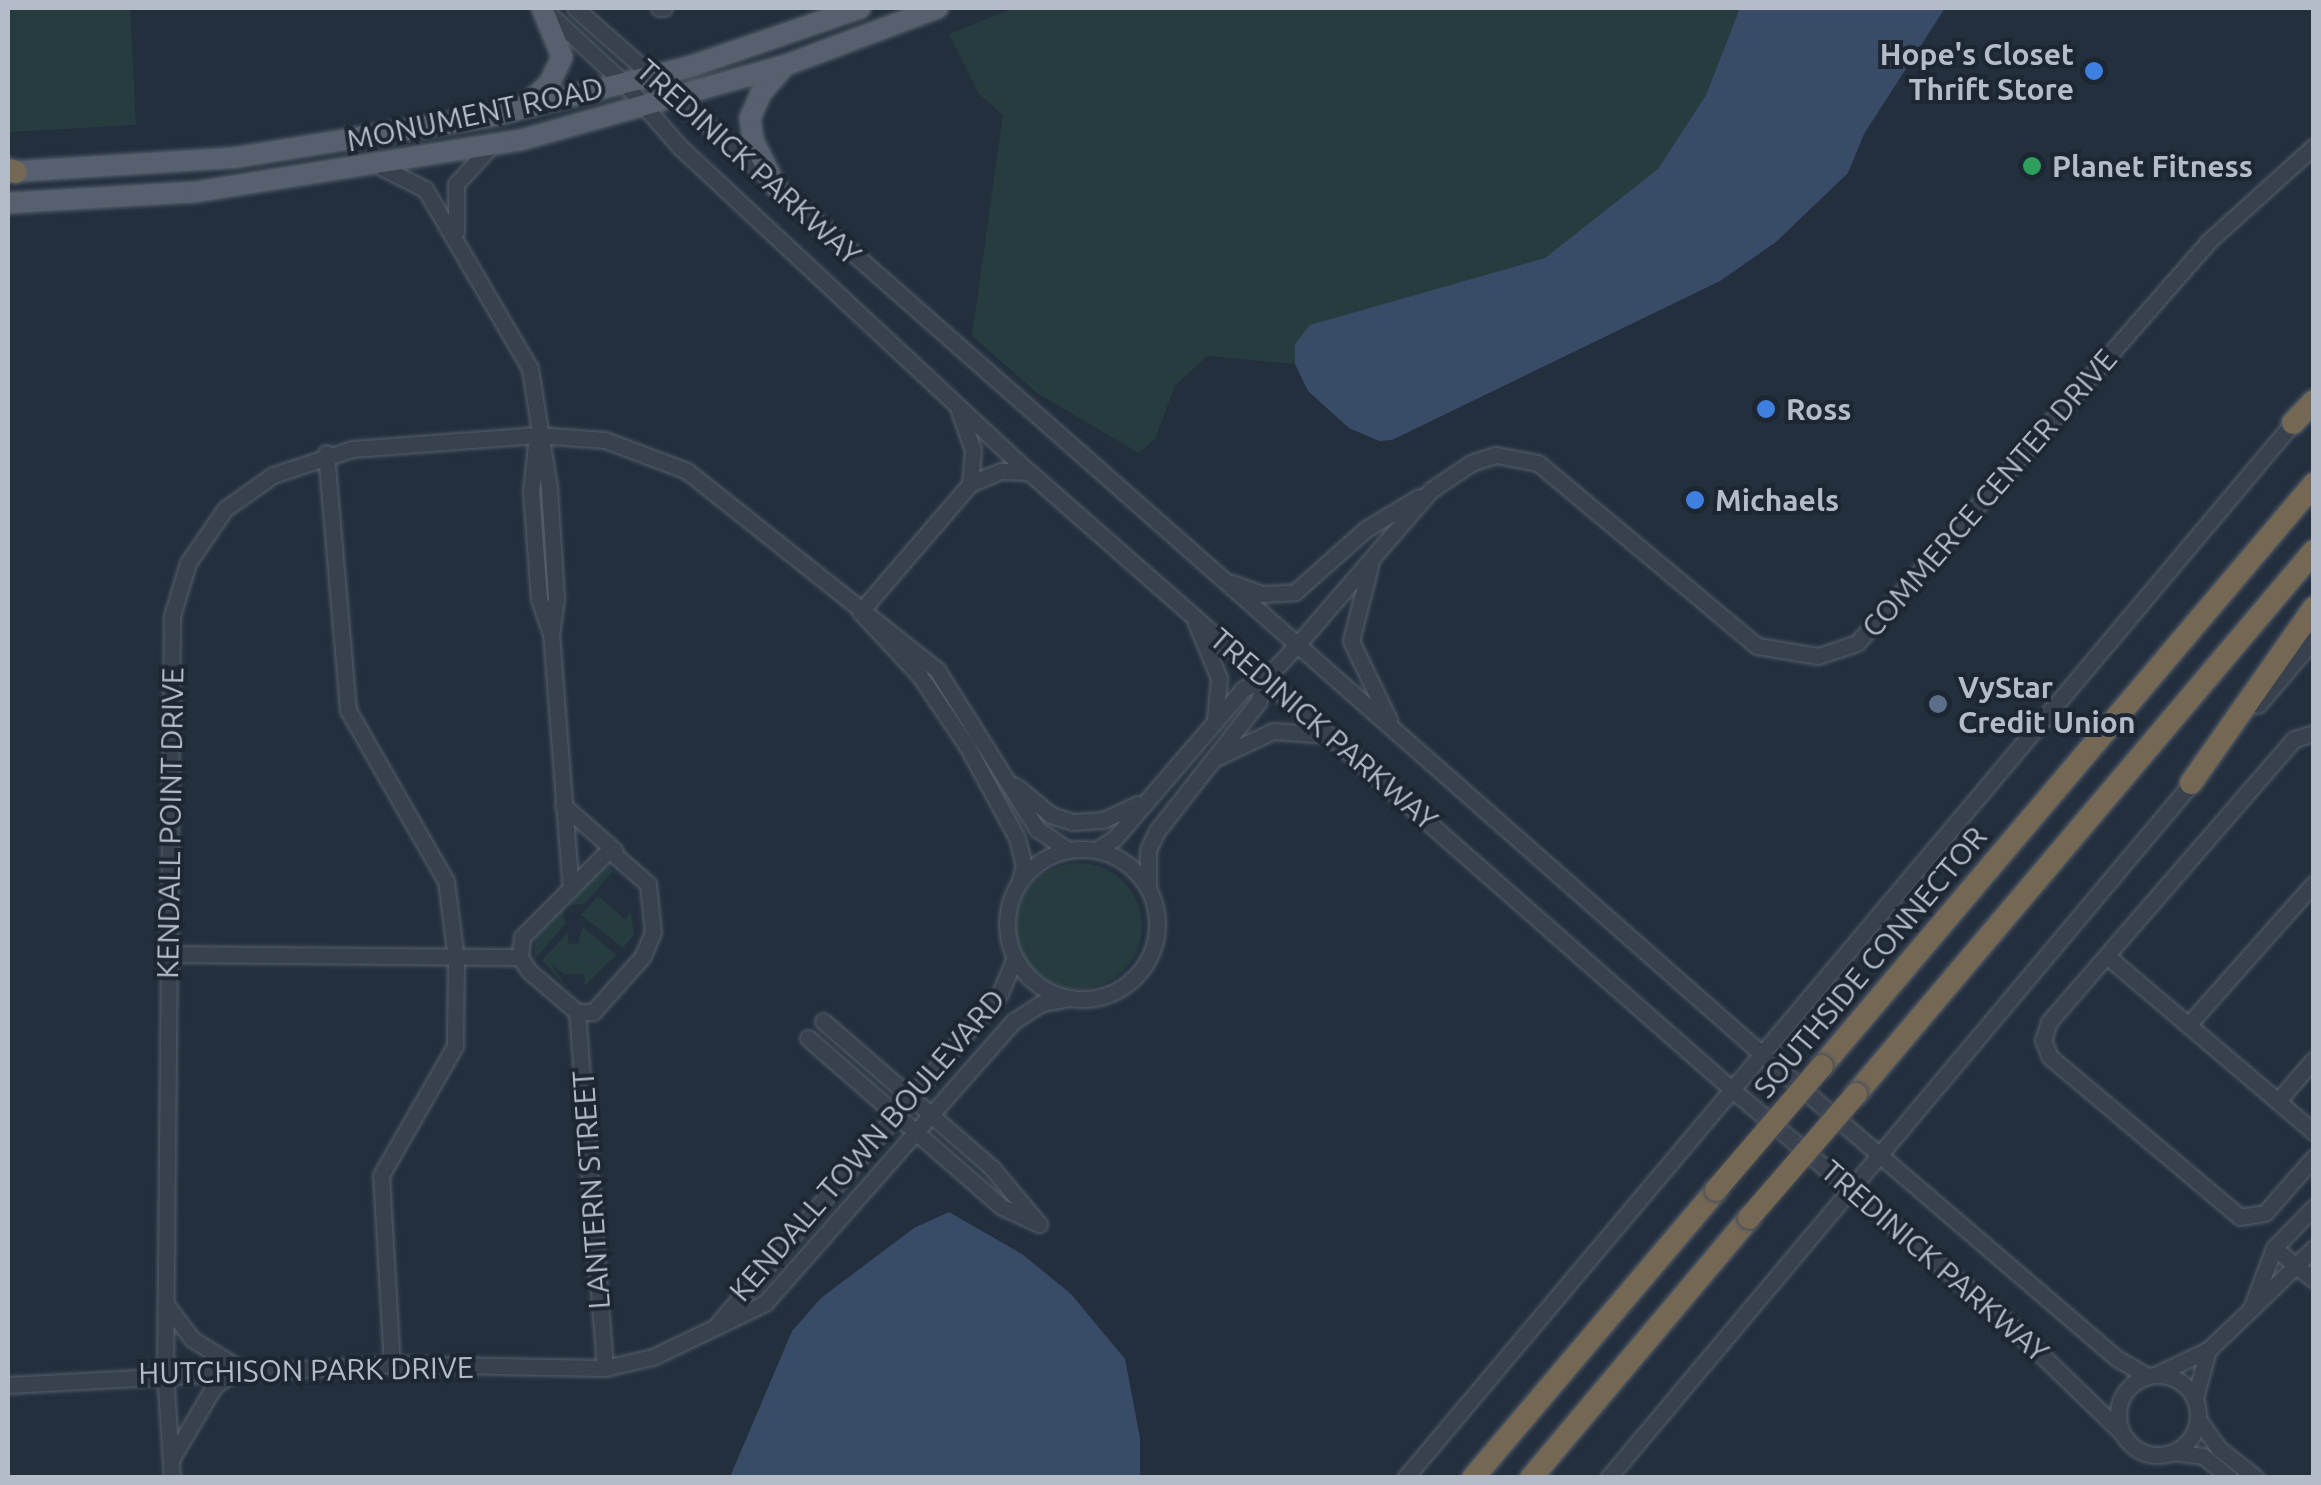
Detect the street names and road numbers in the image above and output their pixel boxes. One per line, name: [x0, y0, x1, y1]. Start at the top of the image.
street label: TREDINICK PARKWAY: [629, 52, 869, 272]
street label: MONUMENT ROAD: [343, 69, 607, 159]
street label: COMMERCE CENTER DRIVE: [1854, 342, 2124, 644]
street label: TREDINICK PARKWAY: [1203, 621, 1445, 837]
street label: KENDALL POINT DRIVE: [149, 667, 191, 979]
street label: SOUTHSIDE CONNECTOR: [1746, 819, 1994, 1105]
street label: KENDALL TOWN BOULEVARD: [722, 982, 1012, 1308]
street label: LANTERN STREET: [565, 1070, 617, 1310]
street label: TREDINICK PARKWAY: [1814, 1153, 2056, 1369]
street label: HUTCHISON PARK DRIVE: [138, 1349, 474, 1391]

